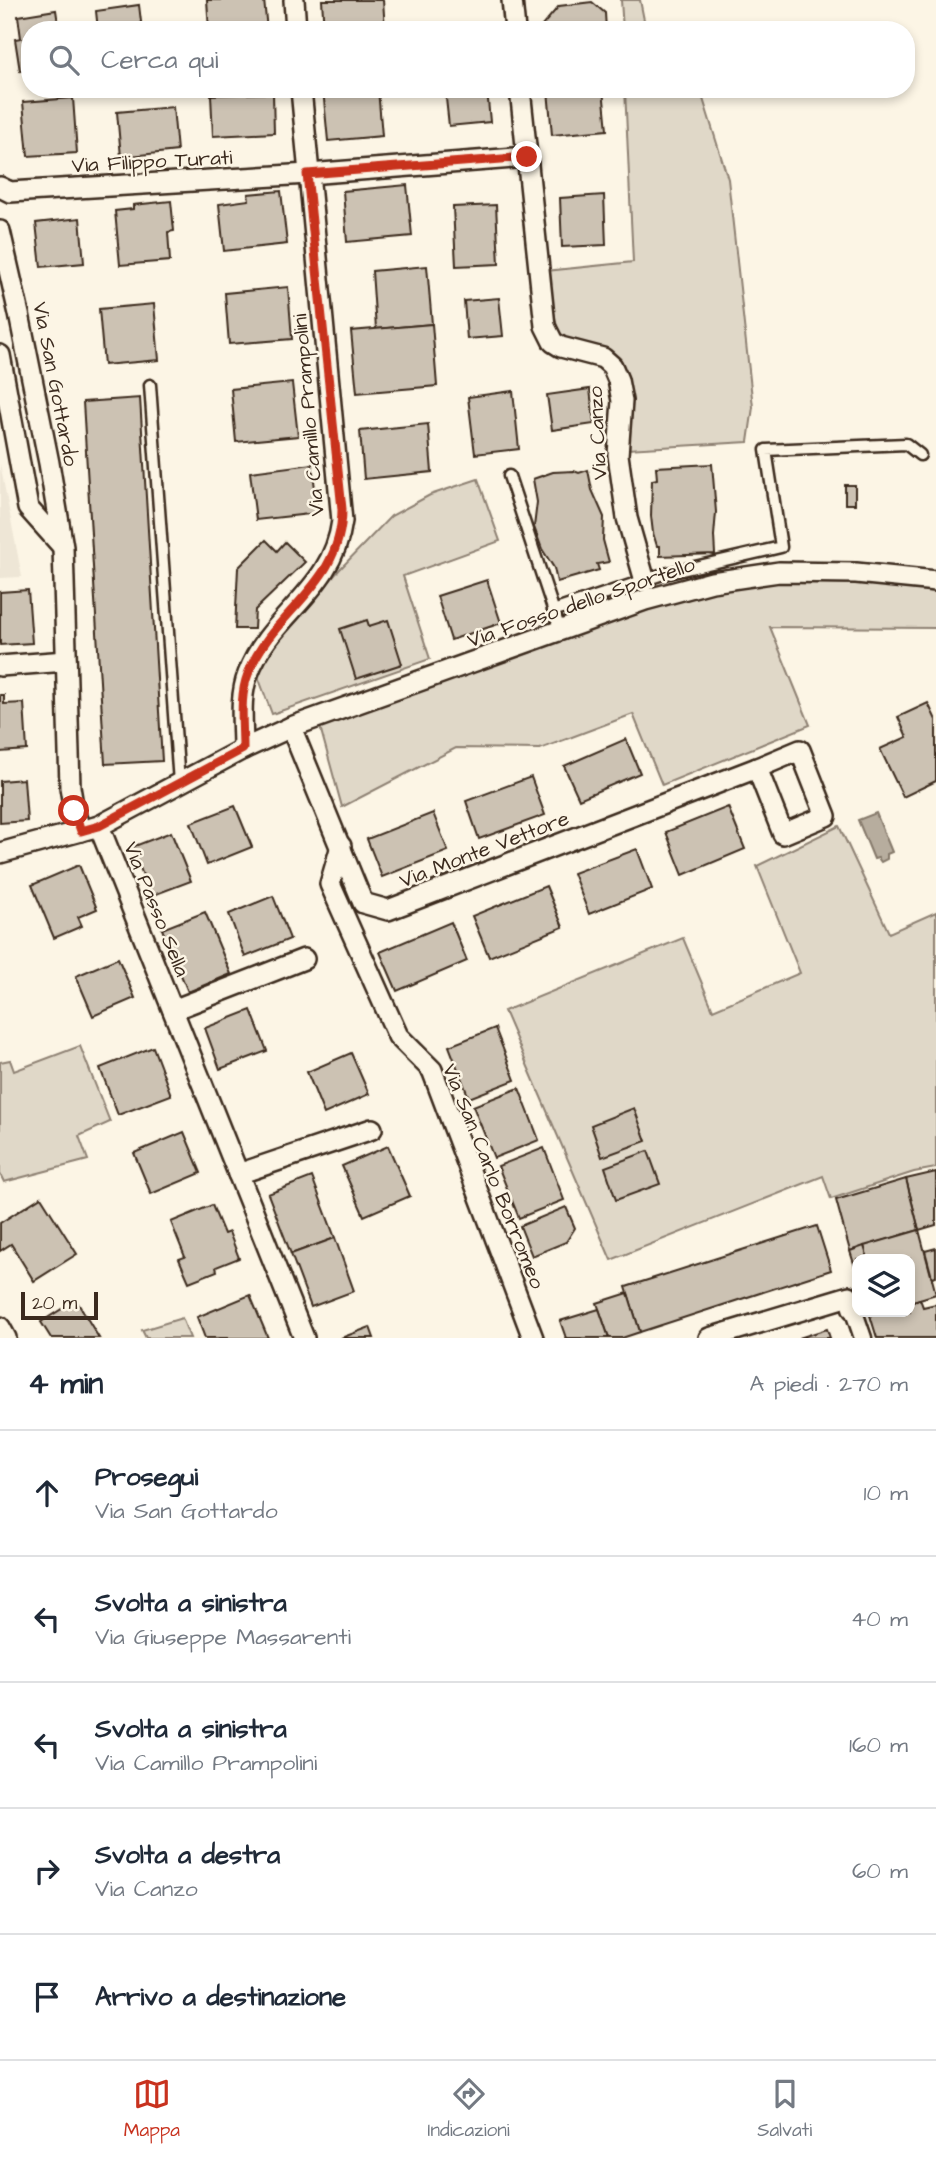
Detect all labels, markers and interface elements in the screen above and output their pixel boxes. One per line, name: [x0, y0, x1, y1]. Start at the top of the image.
search box: [21, 21, 915, 98]
icon: search: [45, 41, 83, 79]
text: Cerca qui: [101, 42, 218, 78]
route end: [511, 141, 542, 172]
street label: Via Filippo Turati: [71, 143, 233, 181]
street label: Via San Gottardo: [25, 300, 86, 469]
street label: Via Camillo Prampolini: [285, 312, 333, 517]
street label: Via Canzo: [581, 385, 614, 481]
street label: Via Fosso dello Sportello: [463, 550, 699, 656]
route start: [58, 795, 89, 826]
street label: Via Monte Vettore: [395, 804, 573, 895]
street label: Via Passo Sella: [116, 837, 197, 981]
street label: Via San Carlo Borromeo: [435, 1059, 552, 1293]
map controls: [852, 1254, 915, 1317]
button: layers: [852, 1254, 915, 1317]
scale bar: [21, 1289, 98, 1321]
text: 20 m: [32, 1290, 77, 1317]
text: 4 min: [28, 1363, 103, 1405]
text: A piedi · 270 m: [749, 1368, 908, 1400]
text: Prosegui: [95, 1459, 198, 1495]
icon: ahead: [28, 1474, 66, 1512]
text: 10 m: [863, 1477, 908, 1509]
text: Via San Gottardo: [95, 1495, 278, 1527]
text: Svolta a sinistra: [95, 1585, 287, 1621]
icon: left: [28, 1600, 66, 1638]
text: 40 m: [851, 1603, 908, 1635]
text: Via Giuseppe Massarenti: [95, 1621, 351, 1653]
text: Svolta a sinistra: [95, 1711, 287, 1747]
icon: left: [28, 1726, 66, 1764]
text: 160 m: [849, 1729, 908, 1761]
text: Via Camillo Prampolini: [95, 1747, 317, 1779]
text: Svolta a destra: [95, 1837, 280, 1873]
icon: right: [28, 1852, 66, 1890]
text: 60 m: [852, 1855, 908, 1887]
text: Via Canzo: [95, 1873, 198, 1905]
icon: arrive: [28, 1978, 66, 2016]
text: Arrivo a destinazione: [95, 1979, 346, 2015]
tab: Mappa: [124, 2075, 180, 2144]
tab: Indicazioni: [428, 2075, 510, 2144]
tab: Salvati: [757, 2075, 812, 2144]

